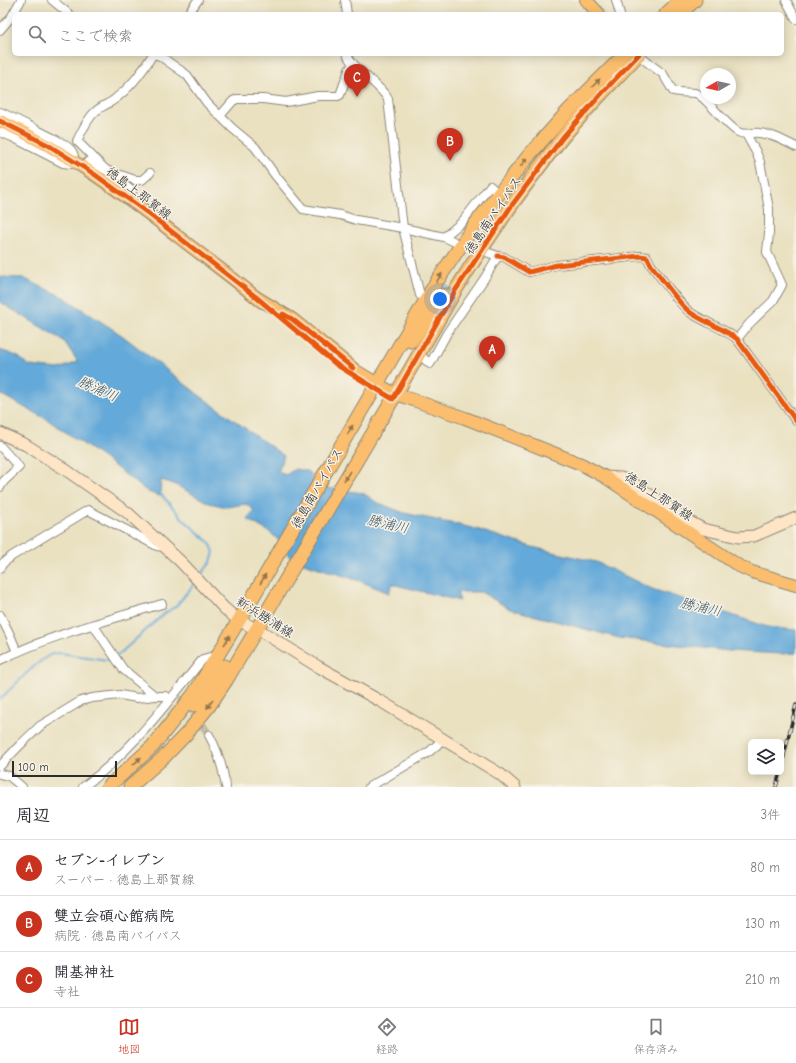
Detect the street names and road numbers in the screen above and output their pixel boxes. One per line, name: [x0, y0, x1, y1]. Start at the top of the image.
street label: 徳島上那賀線: [103, 164, 175, 223]
street label: 徳島南バイパス: [461, 173, 525, 257]
street label: 徳島南バイパス: [288, 445, 346, 531]
street label: 徳島上那賀線: [622, 468, 697, 524]
street label: 新浜勝浦線: [233, 593, 297, 641]

